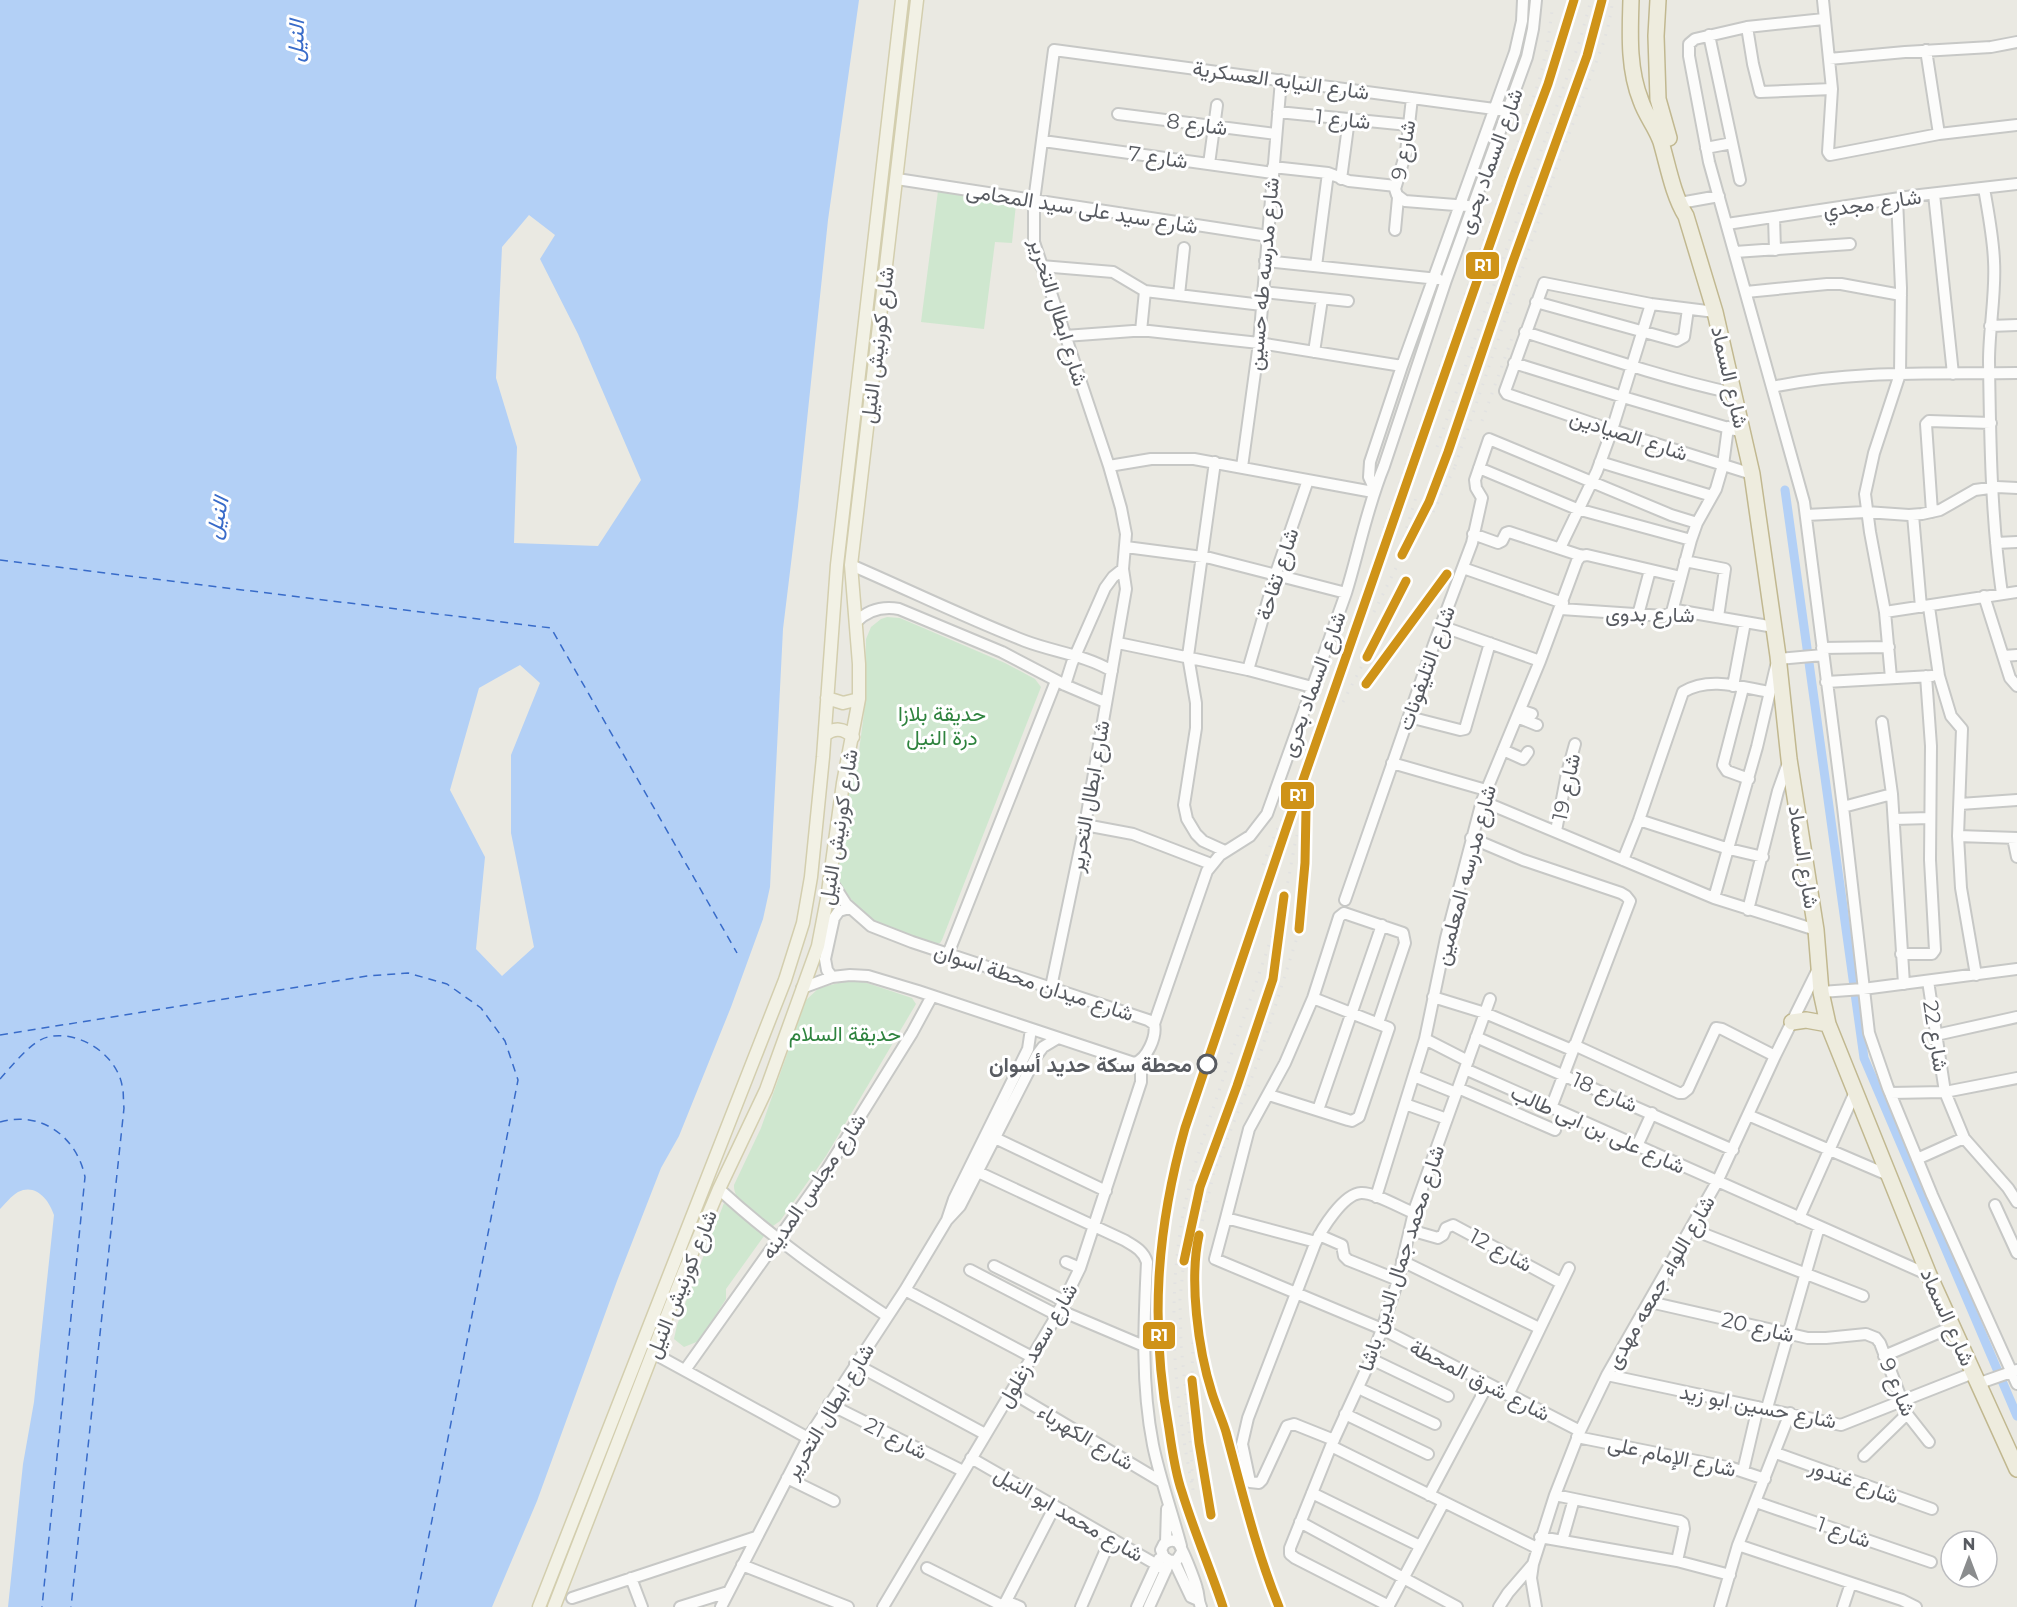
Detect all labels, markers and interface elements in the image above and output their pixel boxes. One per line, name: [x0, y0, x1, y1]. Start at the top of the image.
water label: النيل: [282, 16, 310, 63]
street label: شارع النيابه العسكرية: [1191, 55, 1371, 107]
street label: شارع السماد بحرى: [1452, 85, 1530, 238]
street label: شارع 1: [1314, 104, 1372, 136]
street label: شارع 8: [1165, 108, 1229, 142]
street label: شارع 9: [1385, 118, 1423, 182]
street label: شارع 7: [1126, 140, 1190, 176]
street label: شارع مدرسه طه حسين: [1242, 176, 1286, 372]
street label: شارع سيد على سيد المحامى: [964, 177, 1200, 241]
street label: شارع مجدي: [1821, 184, 1924, 227]
street label: شارع ابطال التحرير: [1022, 234, 1093, 390]
line badge: R1: [1465, 251, 1500, 280]
text: R1: [1474, 256, 1492, 275]
street label: شارع كورنيش النيل: [855, 265, 901, 425]
street label: شارع السماد: [1704, 324, 1754, 431]
street label: شارع الصيادين: [1566, 404, 1691, 468]
water label: النيل: [199, 492, 235, 542]
street label: شارع تفاحة: [1250, 525, 1305, 624]
street label: شارع بدوى: [1605, 601, 1695, 629]
street label: شارع التليفونات: [1392, 602, 1462, 734]
street label: شارع السماد بحرى: [1275, 608, 1353, 761]
park label: حديقة بلازا درة النيل: [898, 701, 986, 751]
street label: شارع ابطال التحرير: [1063, 718, 1117, 875]
street label: شارع كورنيش النيل: [813, 747, 865, 907]
street label: شارع 19: [1547, 751, 1587, 823]
line badge: R1: [1280, 781, 1315, 810]
street label: شارع مدرسه المعلمين: [1429, 782, 1503, 968]
text: R1: [1289, 786, 1307, 805]
street label: شارع السماد: [1782, 804, 1824, 911]
street label: شارع ميدان محطة اسوان: [930, 938, 1137, 1028]
street label: شارع 22: [1916, 999, 1954, 1074]
park label: حديقة السلام: [789, 1021, 901, 1048]
place label: محطة سكة حديد أسوان: [989, 1052, 1192, 1078]
marker: محطة سكة حديد أسوان: [1197, 1054, 1217, 1074]
street label: شارع 18: [1568, 1067, 1641, 1119]
street label: شارع على بن ابى طالب: [1506, 1079, 1689, 1181]
street label: شارع مجلس المدينه: [755, 1109, 873, 1265]
street label: شارع محمد جمال الدين باشا: [1353, 1142, 1451, 1375]
street label: شارع اللواء جمعه مهدى: [1600, 1191, 1721, 1374]
street label: شارع كورنيش النيل: [640, 1206, 724, 1363]
street label: شارع 12: [1464, 1223, 1537, 1279]
street label: شارع السماد: [1914, 1264, 1981, 1370]
street label: شارع سعد زغلول: [991, 1279, 1084, 1412]
street label: شارع 20: [1719, 1307, 1797, 1349]
line badge: R1: [1142, 1321, 1176, 1350]
text: R1: [1150, 1326, 1168, 1345]
street label: شارع شرق المحطة: [1405, 1334, 1554, 1428]
street label: شارع ابطال التحرير: [778, 1339, 881, 1485]
street label: شارع 9: [1873, 1354, 1921, 1421]
street label: شارع حسين ابو زيد: [1677, 1379, 1839, 1435]
street label: شارع الكهرباء: [1032, 1399, 1139, 1477]
street label: شارع 21: [859, 1412, 932, 1466]
street label: شارع الإمام على: [1605, 1430, 1738, 1484]
street label: شارع غندور: [1804, 1453, 1902, 1511]
street label: شارع محمد ابو النيل: [989, 1461, 1148, 1569]
street label: شارع 1: [1813, 1511, 1874, 1555]
north arrow: [1939, 1529, 1999, 1589]
text: N: [1963, 1535, 1975, 1554]

